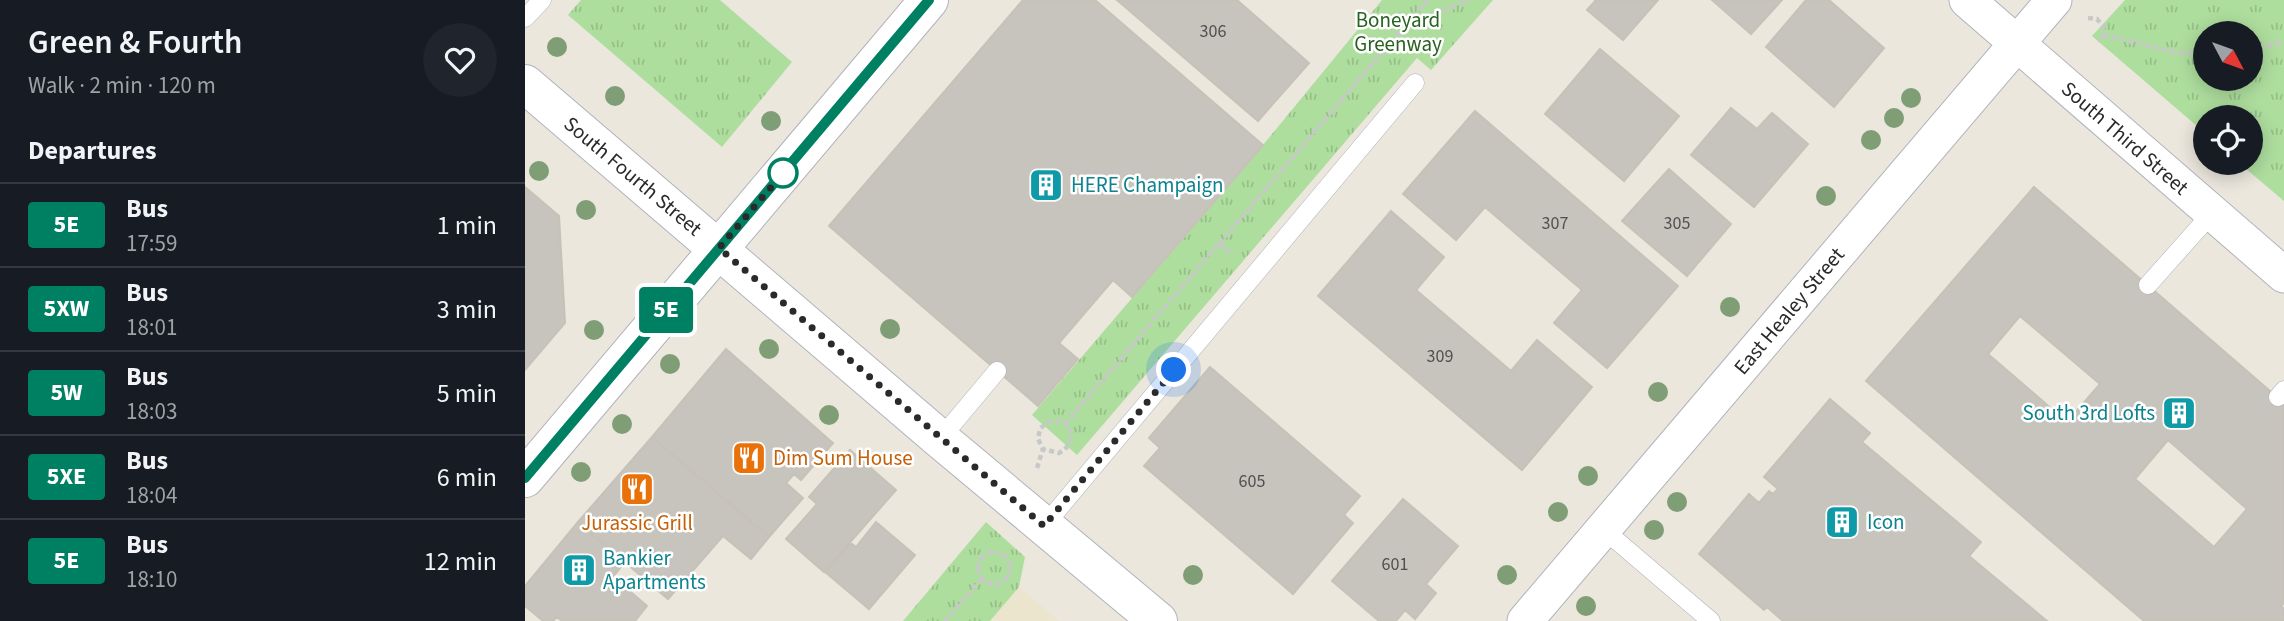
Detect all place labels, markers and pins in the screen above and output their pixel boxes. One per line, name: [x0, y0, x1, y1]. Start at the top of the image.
unlabelled marker: [768, 158, 798, 188]
building icon: HERE Champaign: [1027, 166, 1065, 204]
place label: HERE Champaign: [1071, 170, 1224, 200]
building icon: South 3rd Lofts: [2160, 394, 2198, 432]
place label: South 3rd Lofts: [2023, 398, 2155, 428]
restaurant icon: Dim Sum House: [730, 439, 768, 477]
place label: Dim Sum House: [773, 443, 913, 473]
restaurant icon: Jurassic Grill: [618, 470, 656, 508]
building icon: Icon: [1823, 503, 1861, 541]
place label: Icon: [1867, 507, 1905, 537]
place label: Jurassic Grill: [581, 508, 693, 538]
place label: Bankier Apartments: [603, 543, 706, 597]
building icon: Bankier Apartments: [560, 551, 598, 589]

